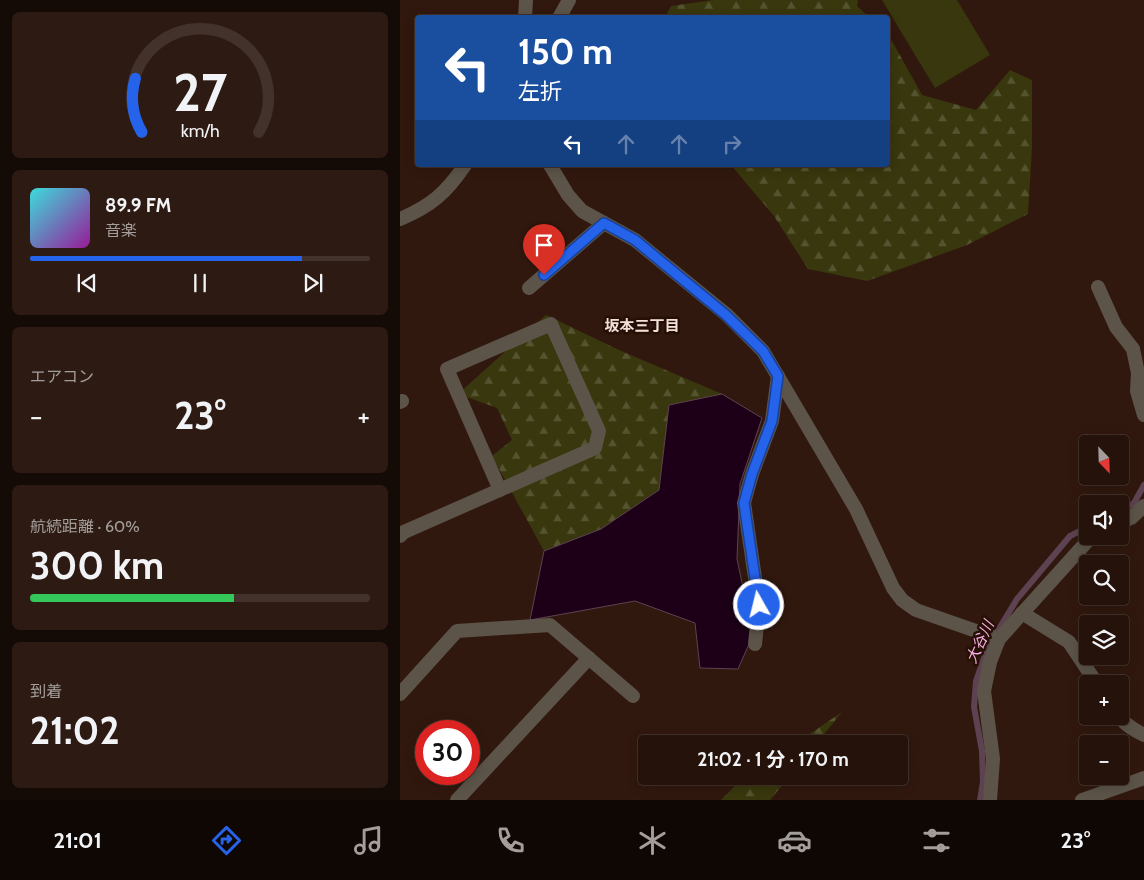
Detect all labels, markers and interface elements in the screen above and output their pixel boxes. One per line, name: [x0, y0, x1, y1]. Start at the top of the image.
text: 150 m: [518, 30, 613, 73]
icon: left: [435, 35, 500, 100]
text: 27: [173, 61, 227, 124]
text: 左折: [518, 78, 562, 105]
text: km/h: [180, 120, 220, 141]
icon: left: [559, 130, 587, 158]
icon: ahead: [612, 130, 640, 158]
icon: ahead: [665, 130, 693, 158]
icon: right: [718, 130, 746, 158]
text: 89.9 FM: [105, 194, 171, 217]
text: 音楽: [105, 221, 137, 240]
pin: [523, 224, 565, 275]
icon: arrive: [530, 231, 558, 259]
icon: previous: [73, 269, 101, 297]
icon: pause: [186, 269, 214, 297]
icon: next: [299, 269, 327, 297]
district label: 坂本三丁目: [604, 317, 680, 335]
text: エアコン: [30, 367, 94, 386]
text: 23°: [174, 392, 226, 439]
text: −: [30, 399, 42, 433]
text: +: [358, 399, 370, 433]
north arrow: [1079, 435, 1129, 485]
map controls: [1079, 435, 1129, 785]
button: sound: [1079, 495, 1129, 545]
text: 航続距離 · 60%: [30, 517, 140, 536]
text: 300 km: [30, 542, 164, 589]
button: search: [1079, 555, 1129, 605]
position arrow: [732, 578, 784, 630]
button: layers: [1079, 615, 1129, 665]
water label: 大谷川: [962, 616, 999, 666]
button: +: [1079, 675, 1129, 725]
text: 到着: [30, 682, 62, 701]
text: 21:02: [30, 707, 120, 754]
speed limit sign: 30: [415, 720, 480, 785]
button: −: [1079, 735, 1129, 785]
text: 21:02 · 1 分 · 170 m: [697, 748, 849, 771]
icon: directions: [209, 823, 244, 858]
icon: music: [351, 823, 386, 858]
icon: phone: [493, 823, 528, 858]
icon: climate: [635, 823, 670, 858]
icon: car: [777, 823, 812, 858]
icon: filters: [919, 823, 954, 858]
text: 21:01: [53, 827, 102, 854]
text: 23°: [1061, 827, 1090, 854]

